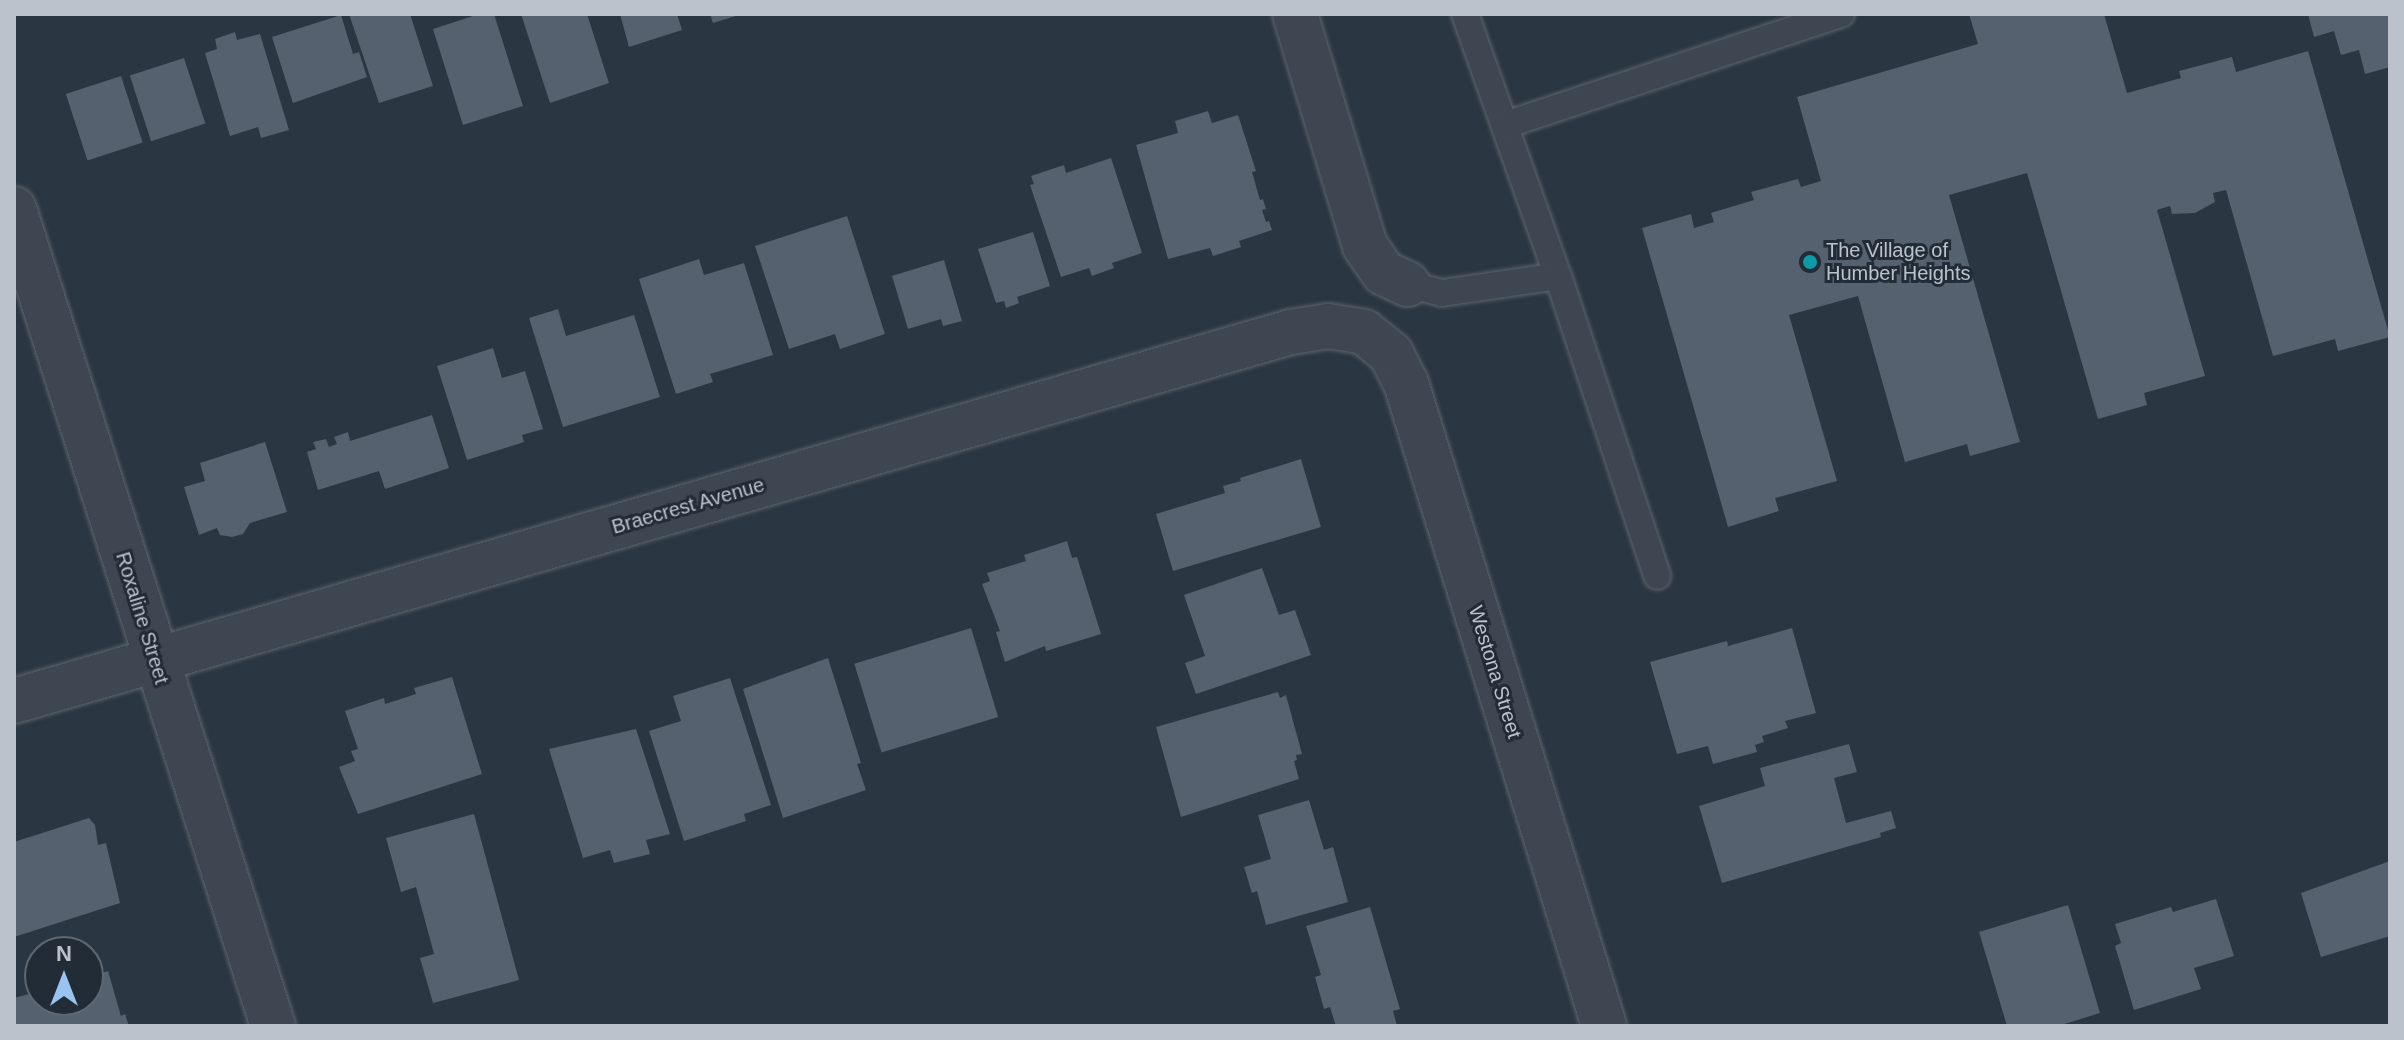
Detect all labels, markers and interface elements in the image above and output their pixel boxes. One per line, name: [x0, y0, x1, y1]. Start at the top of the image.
place label: The Village of Humber Heights: [1826, 238, 1971, 285]
marker: The Village of Humber Heights: [1801, 253, 1819, 271]
street label: Braecrest Avenue: [608, 473, 768, 539]
street label: Roxaline Street: [111, 549, 173, 687]
street label: Westona Street: [1463, 603, 1527, 741]
north arrow: [24, 936, 104, 1016]
text: N: [56, 941, 72, 966]

